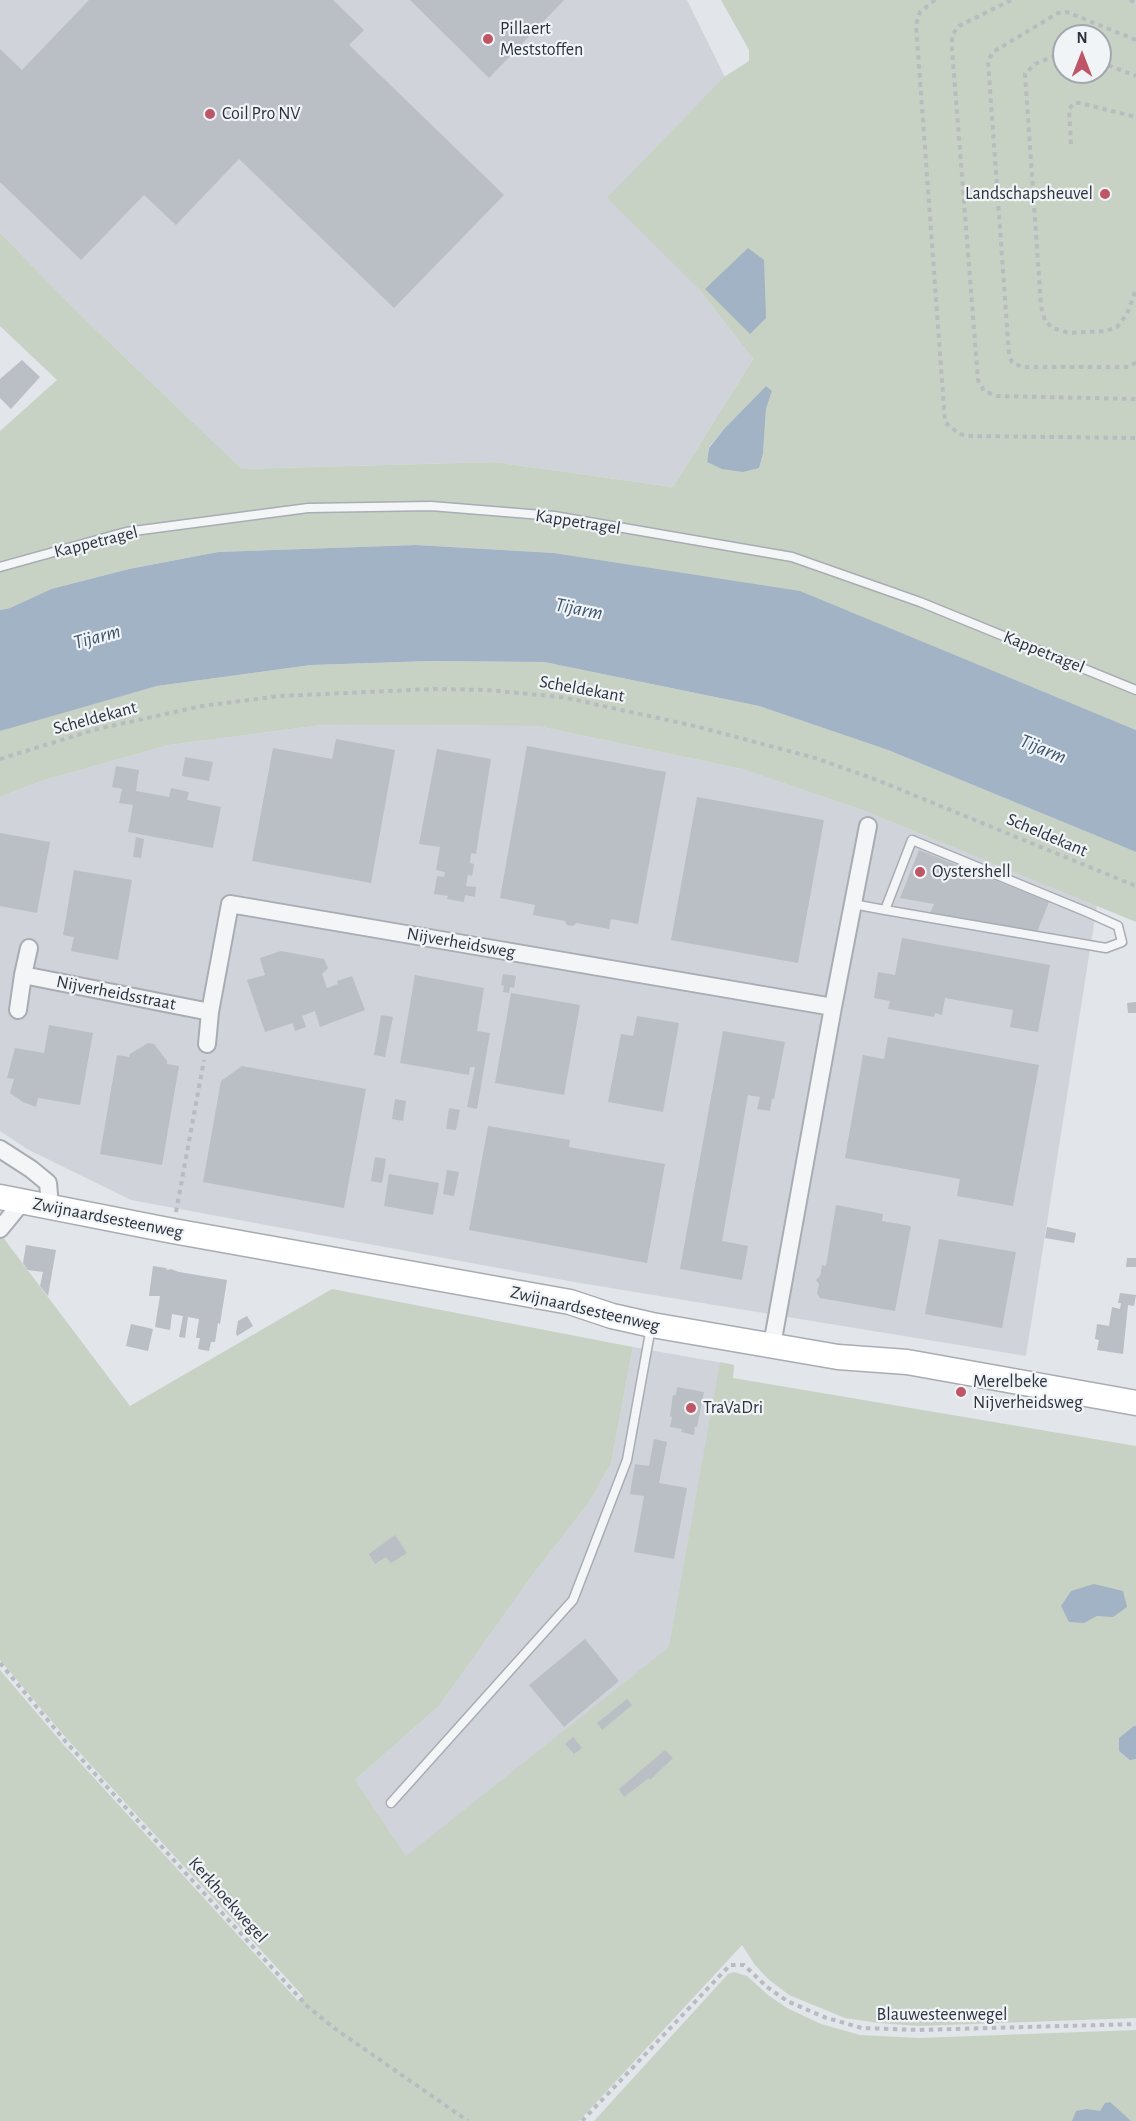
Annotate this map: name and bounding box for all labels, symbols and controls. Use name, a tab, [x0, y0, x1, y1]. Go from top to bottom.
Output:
place label: Pillaert Meststoffen	[500, 18, 583, 60]
north arrow	[1052, 24, 1112, 84]
text: N	[1076, 30, 1088, 46]
marker: Pillaert Meststoffen	[481, 32, 495, 46]
place label: Coil Pro NV	[222, 103, 300, 125]
marker: Coil Pro NV	[203, 107, 217, 121]
place label: Landschapsheuvel	[965, 183, 1093, 205]
marker: Landschapsheuvel	[1098, 187, 1112, 201]
street label: Kappetragel	[534, 505, 622, 539]
street label: Kappetragel	[52, 521, 140, 563]
water label: Tijarm	[553, 593, 605, 625]
water label: Tijarm	[71, 619, 123, 655]
street label: Kappetragel	[1000, 626, 1088, 678]
street label: Scheldekant	[538, 671, 626, 707]
street label: Scheldekant	[51, 696, 139, 740]
water label: Tijarm	[1016, 729, 1070, 769]
street label: Scheldekant	[1003, 808, 1091, 862]
place label: Oystershell	[932, 861, 1011, 883]
marker: Oystershell	[913, 865, 927, 879]
street label: Nijverheidsweg	[405, 923, 517, 963]
street label: Nijverheidsstraat	[54, 971, 178, 1015]
street label: Zwijnaardsesteenweg	[31, 1193, 185, 1243]
street label: Zwijnaardsesteenweg	[508, 1281, 662, 1337]
place label: Merelbeke Nijverheidsweg	[973, 1371, 1083, 1414]
marker: Merelbeke Nijverheidsweg	[954, 1385, 968, 1399]
place label: TraVaDri	[703, 1397, 763, 1419]
marker: TraVaDri	[684, 1401, 698, 1415]
street label: Kerkhoekwegel	[184, 1853, 272, 1947]
street label: Blauwesteenwegel	[877, 2004, 1007, 2026]

